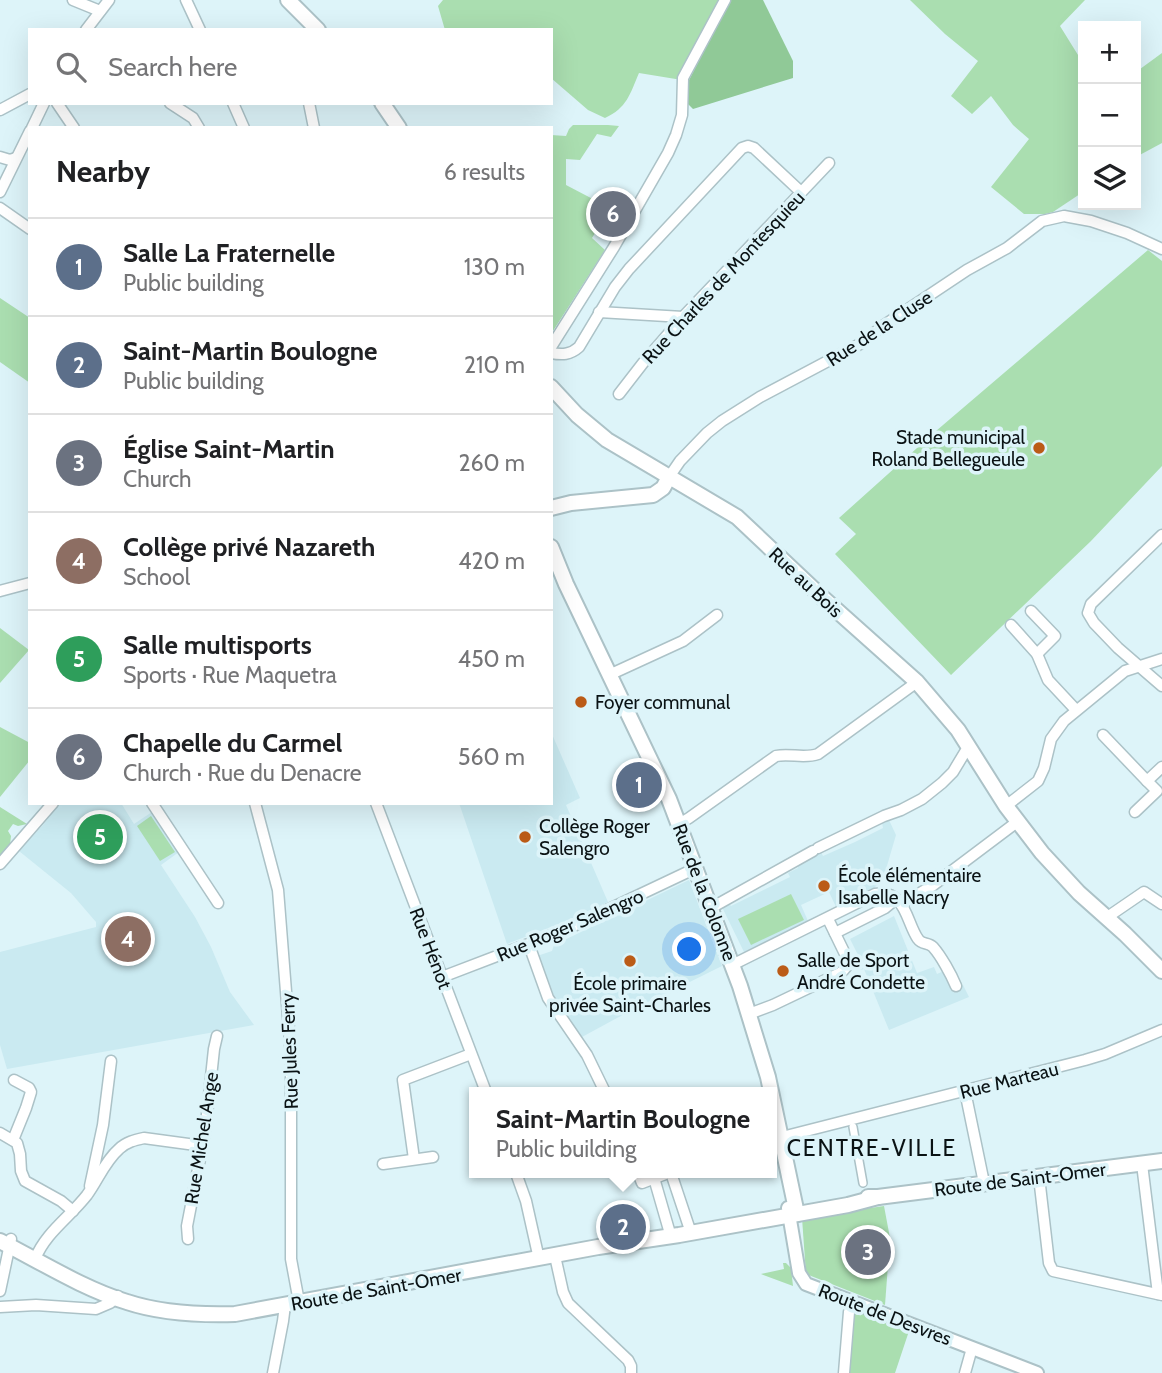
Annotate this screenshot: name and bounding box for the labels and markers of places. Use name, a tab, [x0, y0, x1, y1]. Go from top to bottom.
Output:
pin: 6	[590, 188, 636, 240]
place label: Stade municipal Roland Bellegueule	[872, 426, 1026, 471]
marker: Stade municipal Roland Bellegueule	[1031, 440, 1047, 456]
place label: Foyer communal	[595, 691, 731, 714]
marker: Foyer communal	[573, 694, 589, 710]
pin: 1	[616, 759, 662, 811]
pin: 5	[77, 811, 123, 863]
place label: Collège Roger Salengro	[539, 815, 650, 860]
marker: Collège Roger Salengro	[517, 829, 533, 845]
place label: École élémentaire Isabelle Nacry	[838, 863, 982, 909]
marker: École élémentaire Isabelle Nacry	[816, 878, 832, 894]
pin: 4	[105, 913, 151, 965]
place label: Salle de Sport André Condette	[797, 949, 925, 994]
marker: École primaire privée Saint-Charles	[622, 953, 638, 969]
marker: Salle de Sport André Condette	[775, 963, 791, 979]
place label: École primaire privée Saint-Charles	[549, 971, 711, 1017]
pin: 2	[600, 1201, 646, 1253]
pin: 3	[845, 1226, 891, 1278]

